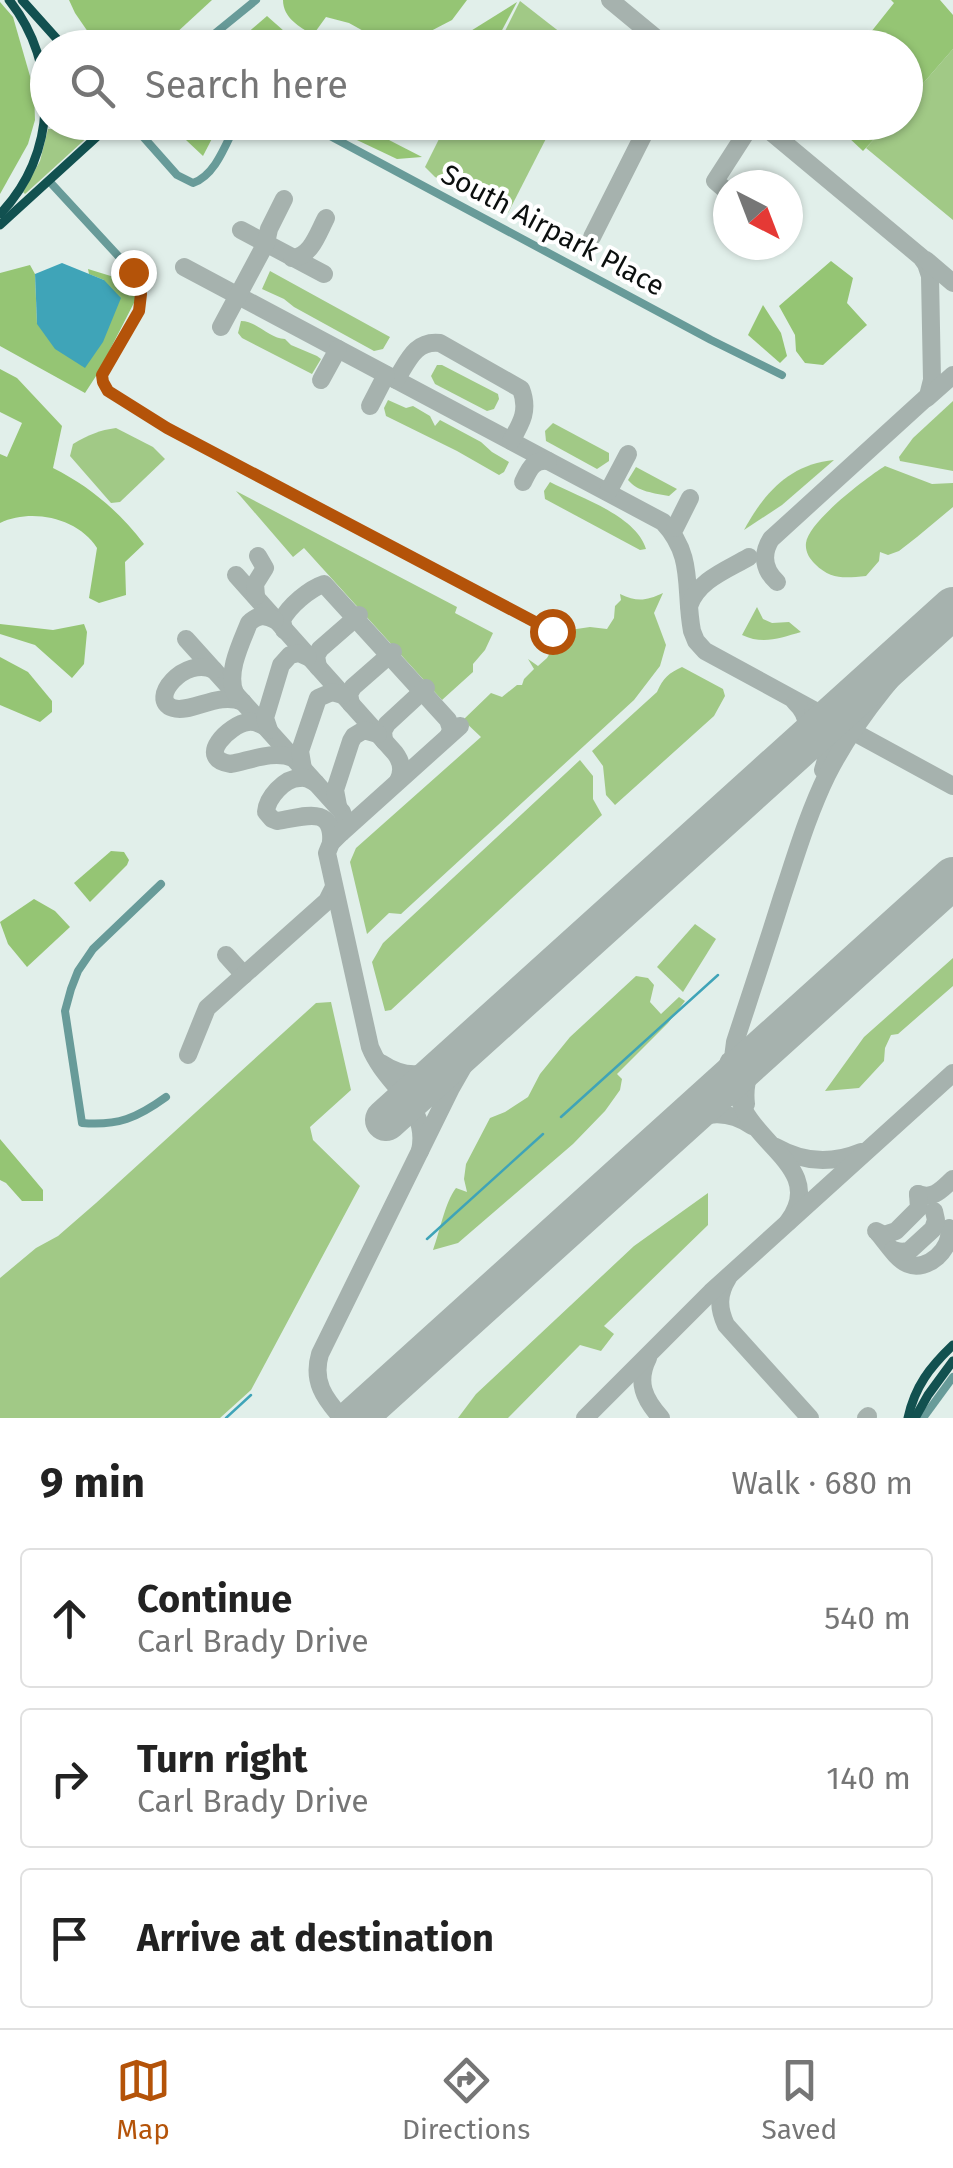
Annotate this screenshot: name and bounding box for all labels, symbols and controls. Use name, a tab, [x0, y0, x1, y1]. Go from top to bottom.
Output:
search box	[30, 30, 923, 140]
icon: search	[65, 58, 120, 113]
text: Search here	[145, 62, 348, 108]
street label: South Airpark Place	[436, 157, 670, 303]
north arrow	[713, 170, 803, 260]
route end	[111, 250, 157, 296]
route start	[530, 609, 576, 655]
text: 9 min	[40, 1458, 145, 1508]
text: Walk · 680 m	[732, 1464, 913, 1502]
text: Continue	[137, 1576, 292, 1622]
icon: ahead	[42, 1591, 97, 1646]
text: 540 m	[824, 1599, 911, 1637]
text: Carl Brady Drive	[137, 1622, 369, 1660]
text: Turn right	[137, 1736, 307, 1782]
icon: right	[42, 1751, 97, 1806]
text: 140 m	[826, 1759, 911, 1797]
text: Carl Brady Drive	[137, 1782, 369, 1820]
icon: arrive	[42, 1911, 97, 1966]
text: Arrive at destination	[137, 1915, 494, 1961]
tab: Map	[116, 2053, 171, 2146]
tab: Directions	[402, 2053, 530, 2146]
tab: Saved	[762, 2053, 837, 2146]

